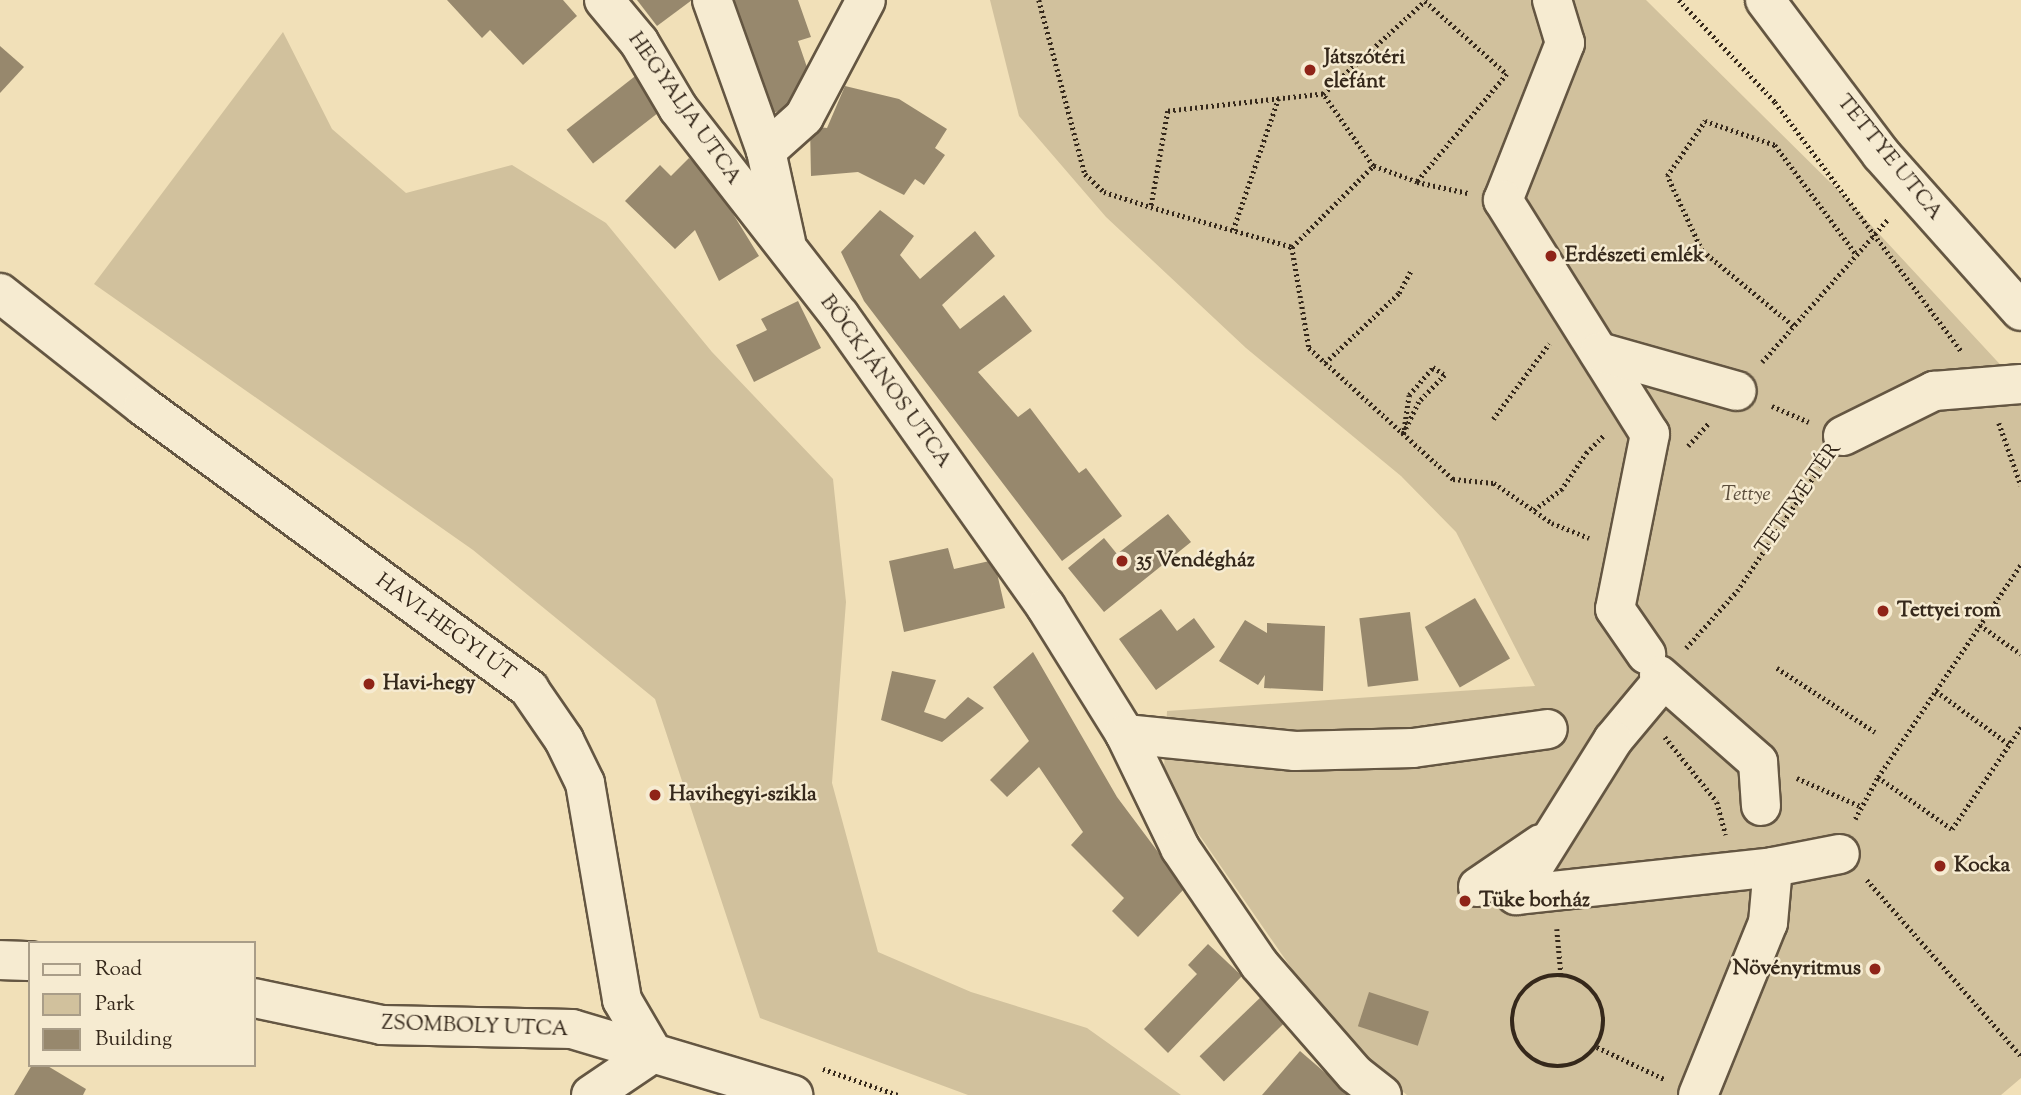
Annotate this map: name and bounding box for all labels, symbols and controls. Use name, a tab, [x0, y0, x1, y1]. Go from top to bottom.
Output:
street label: HEGYALJA UTCA	[622, 28, 746, 190]
place label: Játszótéri elefánt	[1324, 45, 1405, 95]
marker: Játszótéri elefánt	[1302, 62, 1318, 78]
street label: TETTYE UTCA	[1831, 90, 1947, 226]
place label: Erdészeti emlék	[1565, 243, 1704, 269]
marker: Erdészeti emlék	[1543, 248, 1559, 264]
street label: BÖCK JÁNOS UTCA	[814, 291, 956, 473]
street label: TETTYE TÉR	[1751, 438, 1847, 560]
park label: Tettye	[1721, 482, 1771, 508]
place label: 35 Vendégház	[1136, 548, 1255, 574]
marker: 35 Vendégház	[1114, 553, 1130, 569]
street label: HAVI-HEGYI ÚT	[370, 569, 520, 687]
place label: Tettyei rom	[1897, 598, 2001, 624]
marker: Tettyei rom	[1875, 603, 1891, 619]
place label: Havi-hegy	[383, 671, 475, 697]
marker: Havi-hegy	[361, 676, 377, 692]
place label: Havihegyi-szikla	[669, 782, 817, 808]
marker: Havihegyi-szikla	[647, 787, 663, 803]
place label: Kocka	[1954, 853, 2010, 879]
marker: Kocka	[1932, 858, 1948, 874]
place label: Tüke borház	[1479, 888, 1590, 914]
marker: Tüke borház	[1457, 893, 1473, 909]
legend	[28, 941, 256, 1067]
text: Road	[95, 955, 142, 985]
place label: Növényritmus	[1733, 956, 1861, 982]
marker: Növényritmus	[1867, 961, 1883, 977]
text: Park	[95, 990, 135, 1020]
street label: ZSOMBOLY UTCA	[381, 1011, 569, 1043]
text: Building	[95, 1025, 172, 1055]

